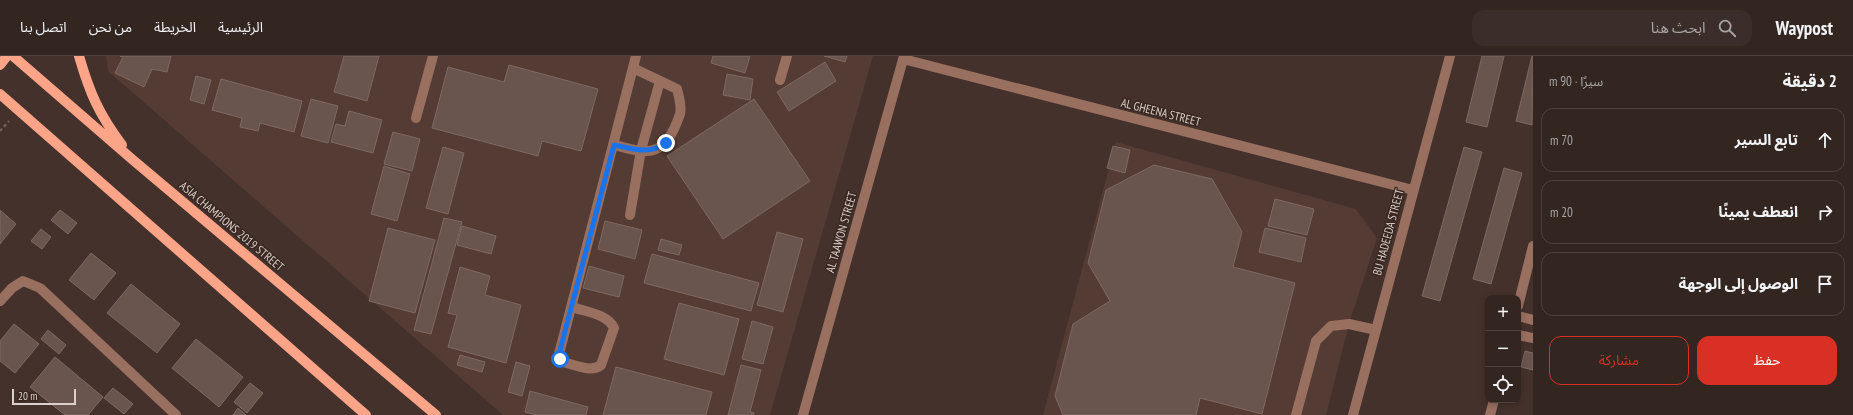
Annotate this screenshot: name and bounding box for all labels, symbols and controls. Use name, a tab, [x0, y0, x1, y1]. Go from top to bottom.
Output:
search box	[1472, 10, 1752, 46]
text: Waypost	[1776, 16, 1833, 40]
icon: search	[1716, 17, 1738, 39]
text: اتصل بنا	[20, 18, 67, 36]
text: من نحن	[89, 18, 132, 36]
text: الخريطة	[154, 18, 196, 36]
text: الرئيسية	[218, 18, 263, 36]
text: ابحث هنا	[1651, 18, 1706, 37]
text: 2 دقيقة	[1783, 70, 1837, 92]
text: سيرًا · 90 m	[1549, 73, 1603, 90]
street label: AL GHEENA STREET	[1120, 95, 1203, 129]
icon: ahead	[1814, 129, 1836, 151]
text: تابع السير	[1735, 130, 1798, 149]
text: 70 m	[1550, 132, 1573, 149]
route end	[657, 134, 675, 152]
street label: ASIA CHAMPIONS 2019 STREET	[177, 178, 288, 274]
street label: BU HADEEDA STREET	[1369, 186, 1407, 277]
street label: AL TAAWON STREET	[822, 189, 860, 274]
icon: right	[1814, 201, 1836, 223]
text: انعطف يمينًا	[1718, 202, 1798, 221]
text: 20 m	[1550, 204, 1573, 221]
icon: arrive	[1814, 273, 1836, 295]
text: الوصول إلى الوجهة	[1679, 274, 1798, 293]
map controls	[1485, 295, 1521, 403]
button: +	[1485, 295, 1521, 331]
button: −	[1485, 331, 1521, 367]
button: مشاركة	[1549, 336, 1689, 385]
button: حفظ	[1697, 336, 1837, 385]
route start	[551, 350, 569, 368]
button: locate	[1485, 367, 1521, 403]
scale bar	[12, 387, 76, 406]
text: 20 m	[18, 389, 37, 403]

